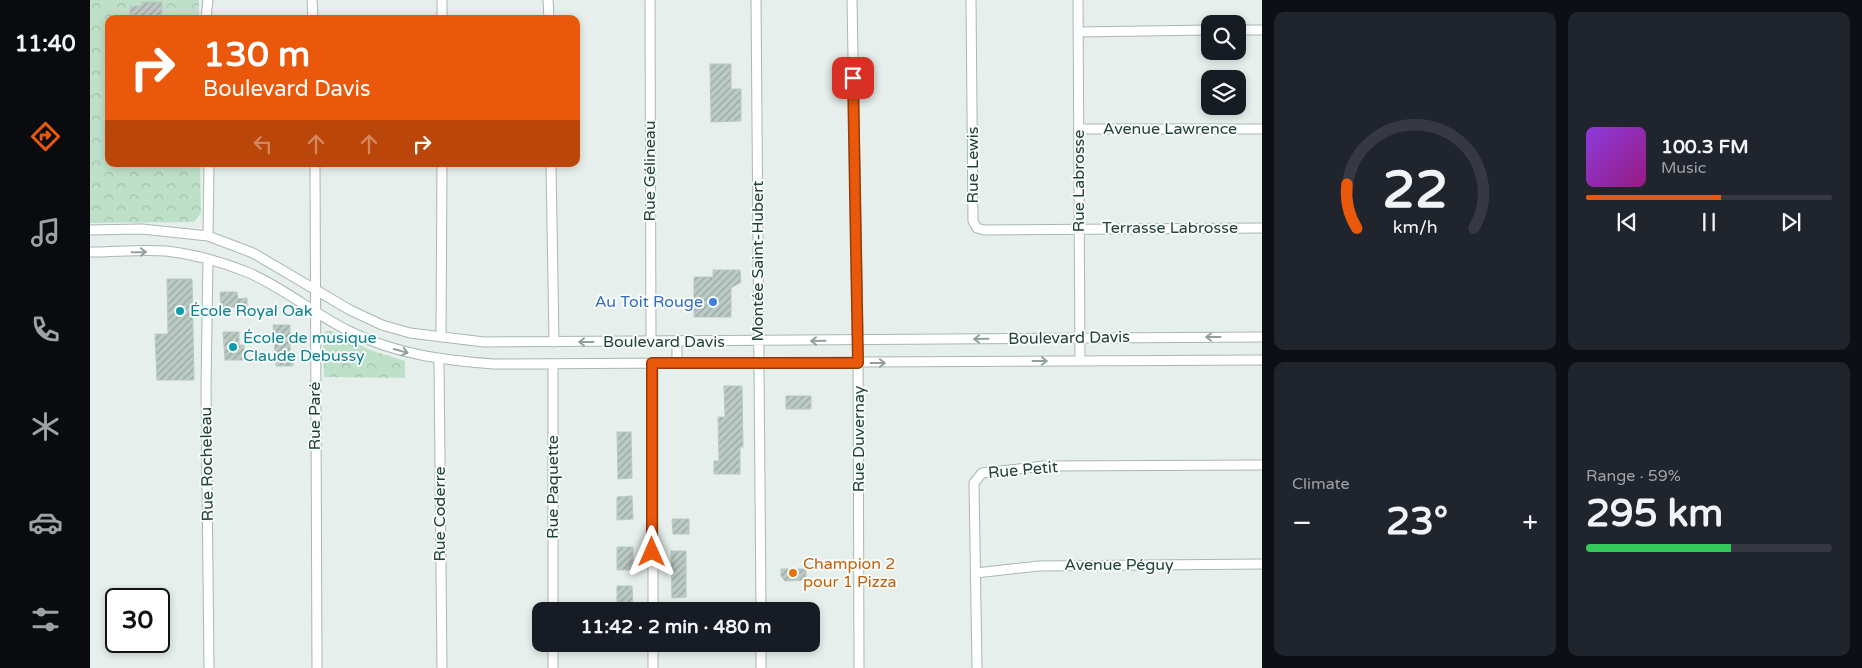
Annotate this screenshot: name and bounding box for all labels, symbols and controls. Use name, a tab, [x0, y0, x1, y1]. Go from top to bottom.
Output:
map controls	[1201, 15, 1246, 115]
button: search	[1201, 15, 1246, 60]
text: 11:40	[15, 31, 75, 57]
text: 130 m	[203, 34, 310, 76]
icon: right	[120, 35, 185, 100]
pin	[832, 57, 874, 99]
icon: arrive	[839, 64, 867, 92]
button: layers	[1201, 70, 1246, 115]
text: Boulevard Davis	[203, 76, 371, 102]
icon: directions	[28, 119, 63, 154]
street label: Avenue Lawrence	[1103, 119, 1237, 139]
street label: Rue Gélineau	[640, 121, 660, 221]
street label: Rue Lewis	[963, 127, 983, 203]
icon: left	[249, 130, 277, 158]
icon: ahead	[302, 130, 330, 158]
icon: ahead	[355, 130, 383, 158]
icon: right	[408, 130, 436, 158]
street label: Rue Labrosse	[1069, 130, 1089, 232]
text: 100.3 FM	[1661, 136, 1749, 158]
text: Music	[1661, 158, 1706, 178]
text: 22	[1382, 159, 1448, 222]
street label: Montée Saint-Hubert	[748, 181, 768, 341]
icon: previous	[1613, 208, 1641, 236]
icon: pause	[1695, 208, 1723, 236]
icon: next	[1777, 208, 1805, 236]
icon: music	[28, 215, 63, 250]
text: km/h	[1393, 217, 1437, 238]
street label: Terrasse Labrosse	[1102, 218, 1238, 238]
one-way arrow	[130, 247, 146, 257]
place label: Au Toit Rouge	[595, 292, 703, 312]
marker: Au Toit Rouge	[707, 296, 719, 308]
place label: École Royal Oak	[190, 301, 313, 321]
marker: École Royal Oak	[174, 305, 186, 317]
icon: phone	[28, 312, 63, 347]
street label: Boulevard Davis	[1008, 327, 1130, 349]
place label: École de musique Claude Debussy	[243, 328, 377, 366]
street label: Boulevard Davis	[603, 332, 725, 352]
one-way arrow	[1206, 332, 1222, 342]
one-way arrow	[973, 334, 990, 344]
one-way arrow	[811, 336, 827, 346]
one-way arrow	[578, 337, 594, 347]
marker: École de musique Claude Debussy	[227, 341, 239, 353]
one-way arrow	[393, 347, 409, 356]
one-way arrow	[1032, 356, 1048, 366]
one-way arrow	[869, 358, 885, 367]
street label: Rue Paré	[305, 382, 325, 450]
street label: Rue Duvernay	[849, 385, 869, 492]
street label: Rue Rocheleau	[196, 407, 218, 521]
icon: climate	[28, 409, 63, 444]
street label: Rue Paquette	[543, 435, 563, 539]
street label: Rue Petit	[987, 457, 1059, 483]
street label: Rue Coderre	[430, 466, 450, 562]
text: Range · 59%	[1586, 466, 1681, 486]
text: Climate	[1292, 474, 1350, 494]
text: 295 km	[1586, 491, 1723, 537]
text: 23°	[1386, 499, 1448, 545]
icon: car	[28, 505, 63, 540]
text: −	[1292, 506, 1312, 540]
text: +	[1522, 506, 1538, 540]
position arrow	[625, 525, 677, 577]
place label: Champion 2 pour 1 Pizza	[803, 554, 897, 592]
street label: Avenue Péguy	[1064, 555, 1174, 575]
marker: Champion 2 pour 1 Pizza	[787, 567, 799, 579]
speed limit sign: 30	[105, 588, 170, 653]
icon: filters	[28, 602, 63, 637]
text: 11:42 · 2 min · 480 m	[580, 616, 772, 638]

